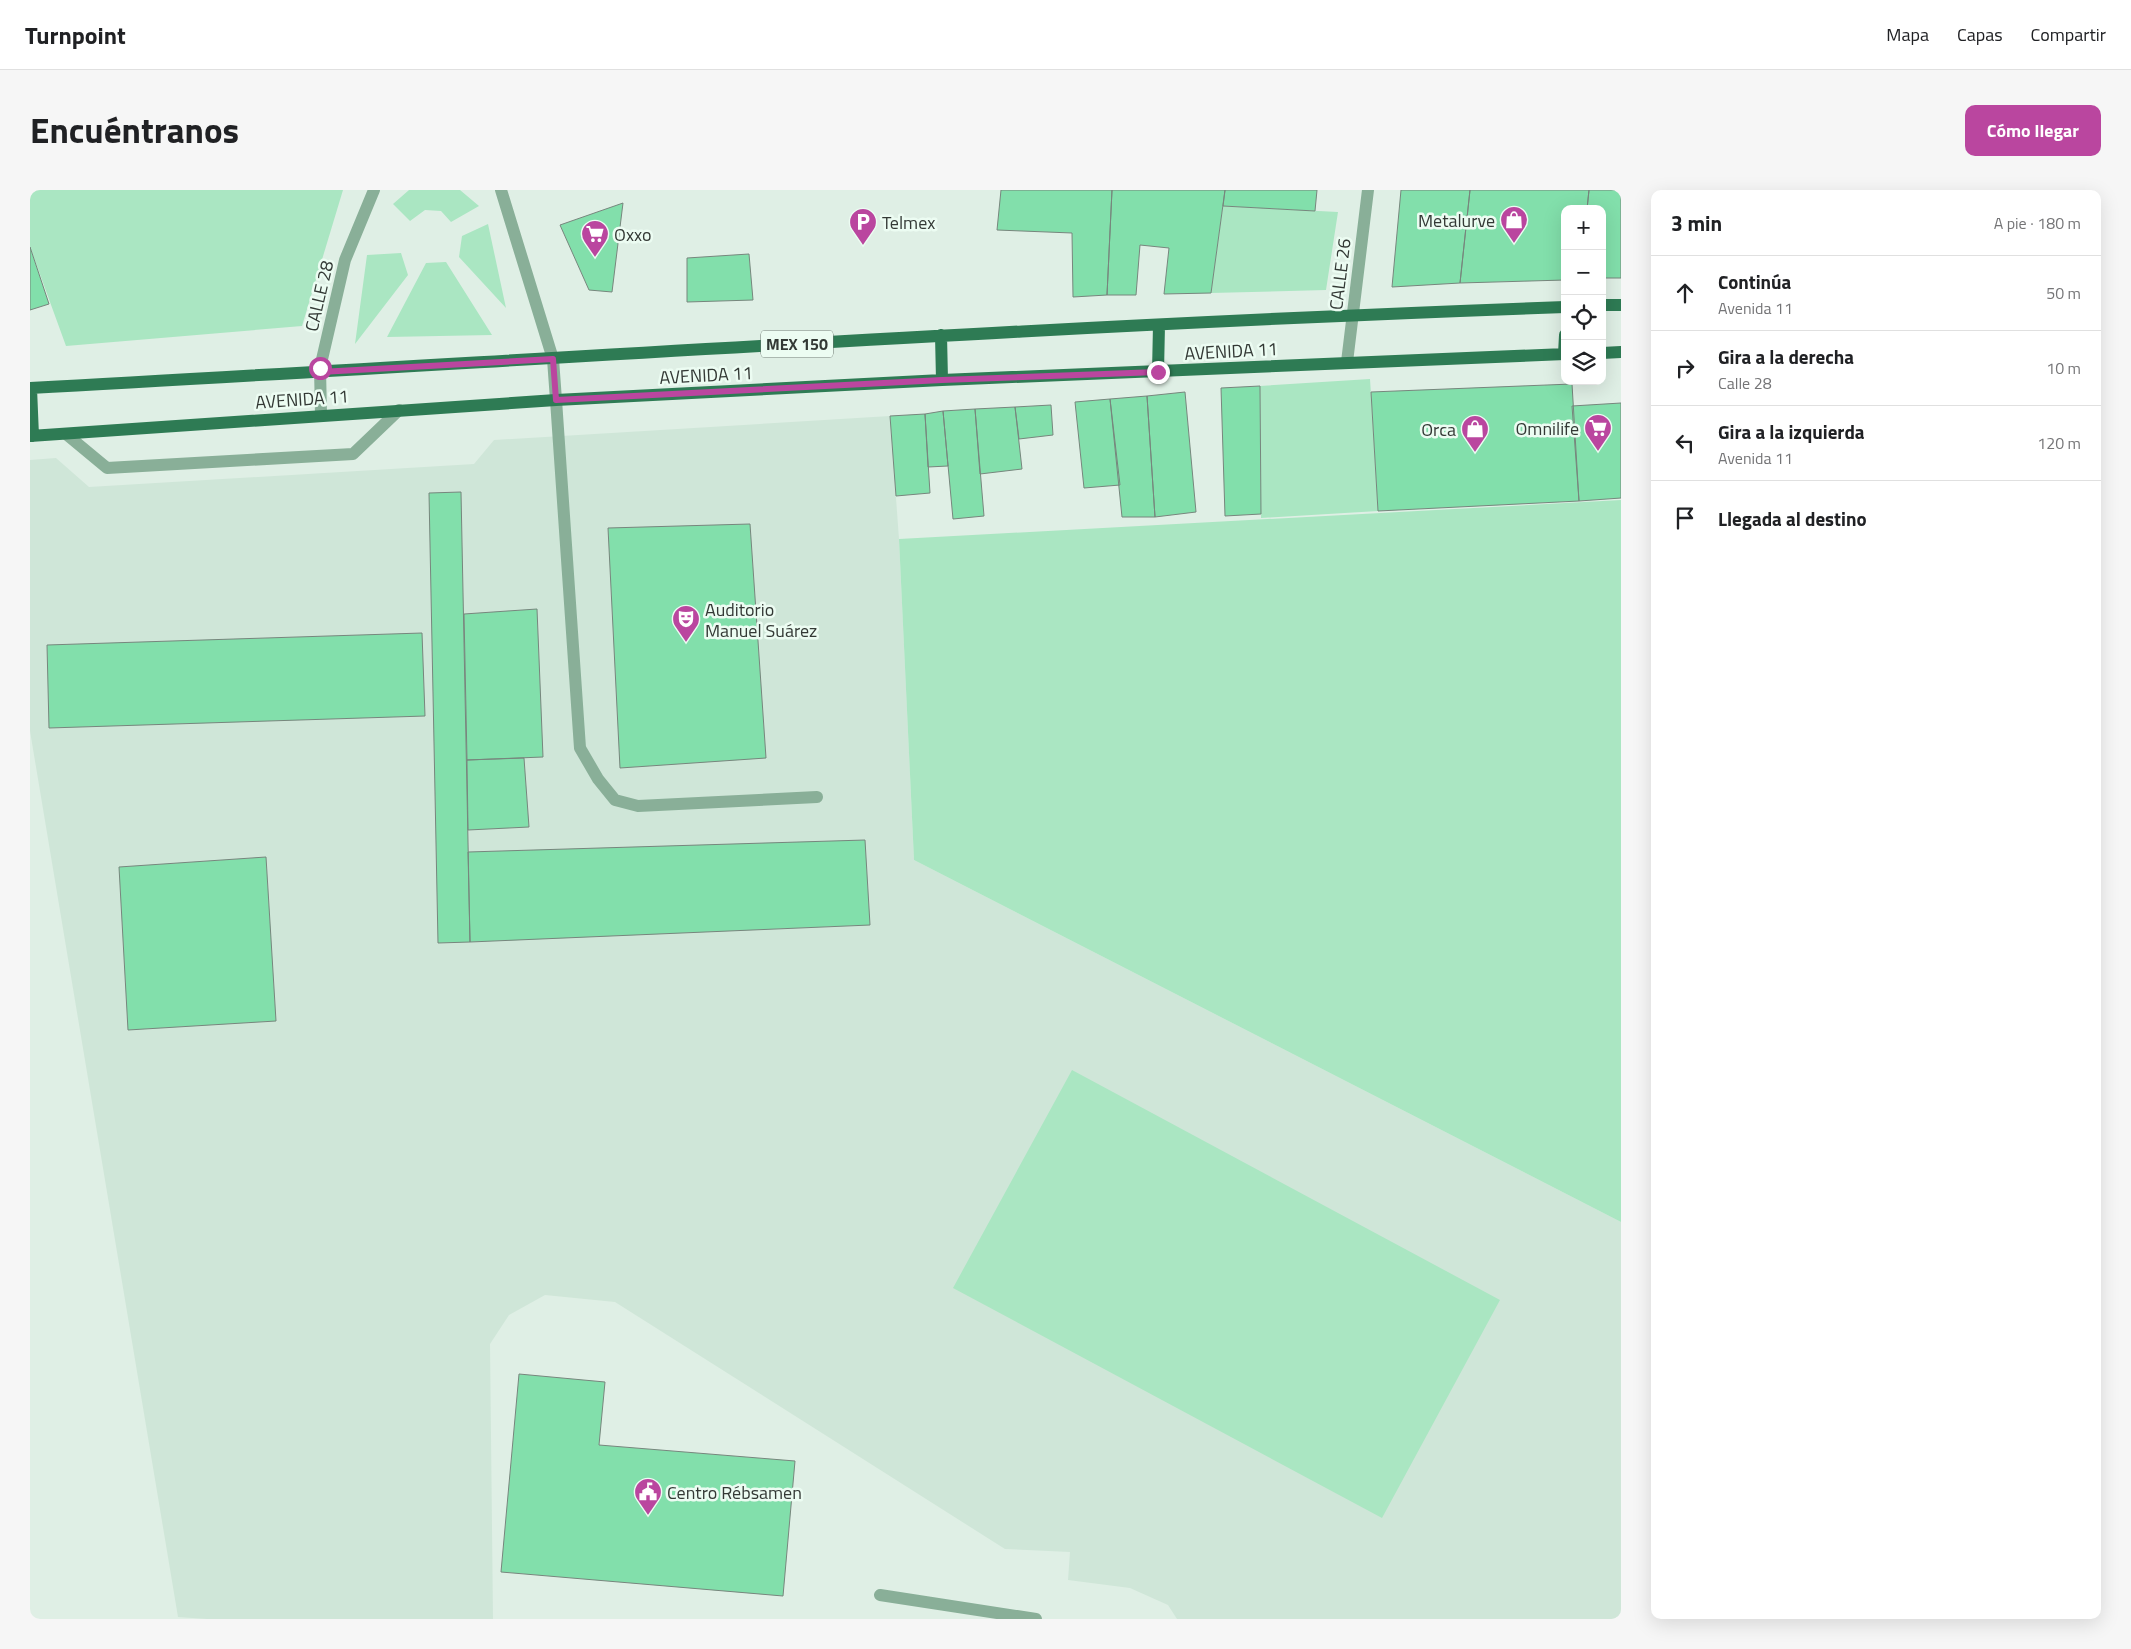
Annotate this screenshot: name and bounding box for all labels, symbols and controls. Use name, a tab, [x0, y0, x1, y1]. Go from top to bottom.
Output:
text: Turnpoint	[25, 17, 126, 53]
text: Mapa	[1886, 21, 1929, 48]
text: Capas	[1957, 21, 2003, 48]
text: Compartir	[2031, 21, 2106, 48]
text: Encuéntranos	[30, 103, 239, 157]
button: Cómo llegar	[1965, 105, 2101, 156]
shop icon: Metalurve	[1499, 205, 1529, 244]
map controls	[1561, 205, 1606, 385]
button: +	[1561, 205, 1606, 250]
parking icon: Telmex	[848, 207, 878, 246]
place label: Metalurve	[1418, 207, 1495, 234]
text: 3 min	[1671, 207, 1722, 239]
place label: Telmex	[882, 209, 935, 236]
text: A pie · 180 m	[1994, 211, 2081, 235]
supermarket icon: Oxxo	[580, 219, 610, 258]
place label: Oxxo	[614, 221, 651, 248]
street label: CALLE 26	[1322, 237, 1358, 311]
button: −	[1561, 250, 1606, 295]
street label: CALLE 28	[298, 258, 340, 334]
text: Continúa	[1718, 267, 1791, 296]
icon: ahead	[1671, 279, 1699, 307]
text: 50 m	[2046, 281, 2081, 305]
button: locate	[1561, 295, 1606, 340]
text: Avenida 11	[1718, 296, 1793, 320]
road number: MEX 150	[761, 330, 833, 358]
street label: AVENIDA 11	[1184, 335, 1278, 367]
button: layers	[1561, 340, 1606, 385]
text: Gira a la derecha	[1718, 342, 1854, 371]
icon: right	[1671, 354, 1699, 382]
text: 10 m	[2046, 356, 2081, 380]
route start	[309, 357, 332, 380]
street label: AVENIDA 11	[659, 359, 753, 391]
route end	[1147, 361, 1170, 384]
text: Calle 28	[1718, 371, 1772, 395]
street label: AVENIDA 11	[254, 382, 350, 416]
supermarket icon: Omnilife	[1583, 413, 1613, 452]
shop icon: Orca	[1460, 414, 1490, 453]
place label: Omnilife	[1515, 415, 1579, 442]
place label: Orca	[1421, 416, 1456, 443]
text: Gira a la izquierda	[1718, 417, 1865, 446]
icon: left	[1671, 429, 1699, 457]
text: 120 m	[2037, 431, 2081, 455]
text: Avenida 11	[1718, 446, 1793, 470]
icon: arrive	[1671, 504, 1699, 532]
text: Llegada al destino	[1718, 504, 1867, 533]
place label: Auditorio Manuel Suárez	[705, 596, 817, 644]
theatre icon: Auditorio Manuel Suárez	[671, 604, 701, 643]
public building icon: Centro Rébsamen	[633, 1477, 663, 1516]
place label: Centro Rébsamen	[667, 1479, 802, 1506]

